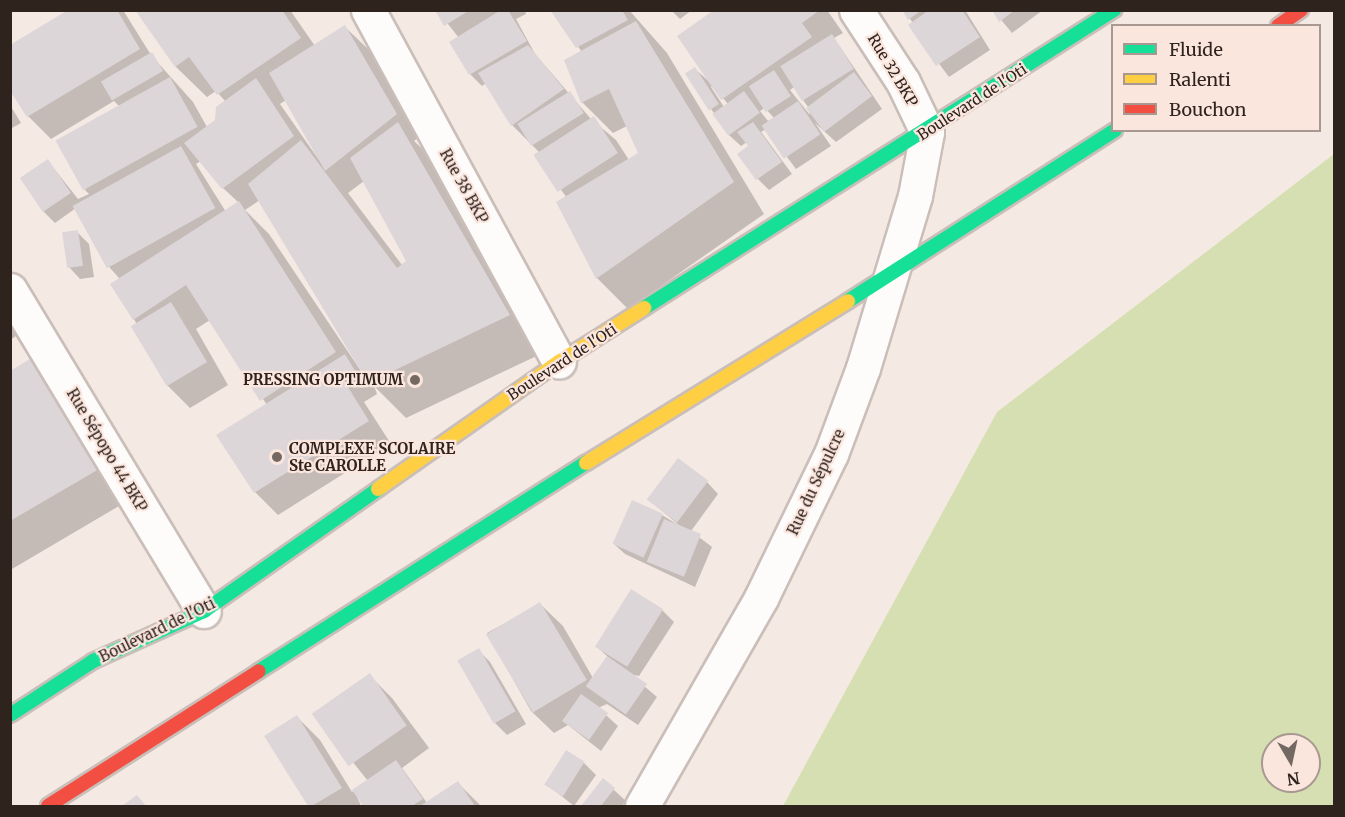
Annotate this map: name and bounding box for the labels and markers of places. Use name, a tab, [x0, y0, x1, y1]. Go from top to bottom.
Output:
place label: PRESSING OPTIMUM	[243, 371, 403, 389]
marker: PRESSING OPTIMUM	[408, 373, 422, 387]
place label: COMPLEXE SCOLAIRE Ste CAROLLE	[289, 439, 455, 474]
marker: COMPLEXE SCOLAIRE Ste CAROLLE	[270, 450, 284, 464]

